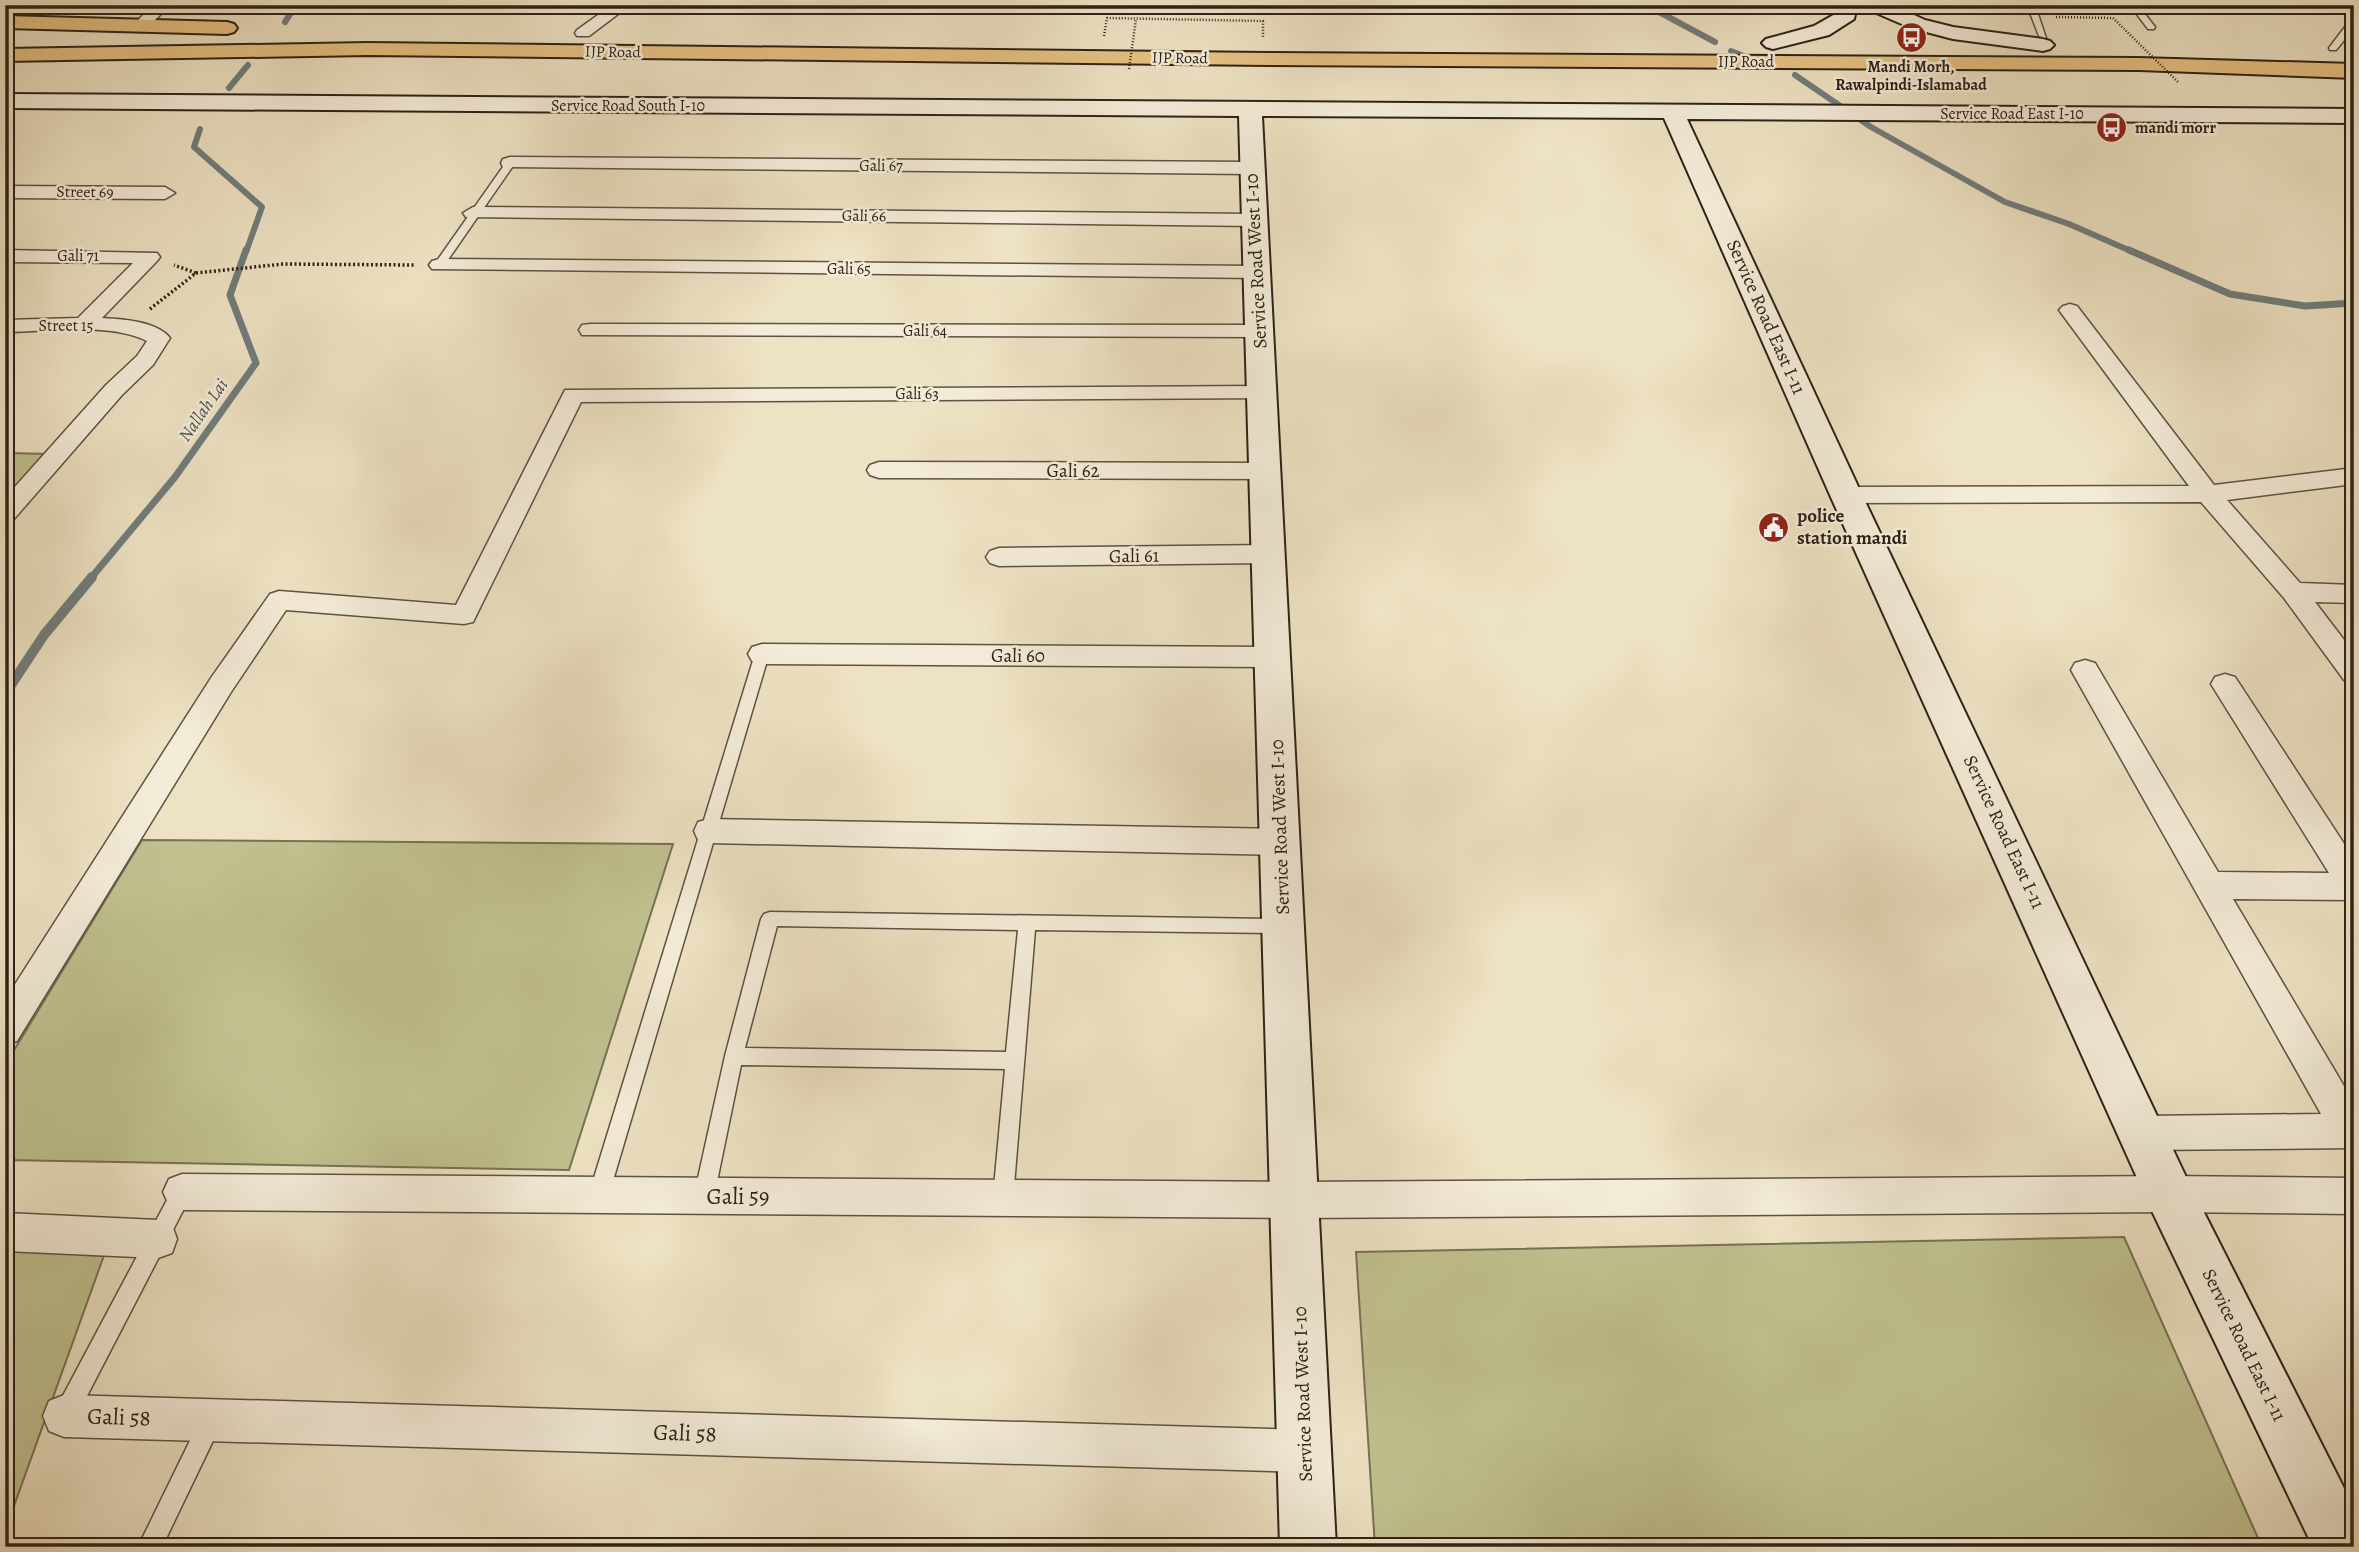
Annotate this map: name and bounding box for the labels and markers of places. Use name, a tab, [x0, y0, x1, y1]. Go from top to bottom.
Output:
bus stop icon: Mandi Morh, Rawalpindi-Islamabad	[1894, 21, 1928, 55]
place label: Mandi Morh, Rawalpindi-Islamabad	[1835, 56, 1987, 96]
bus stop icon: mandi morr	[2095, 111, 2129, 145]
place label: mandi morr	[2135, 117, 2216, 139]
place label: police station mandi	[1797, 503, 1908, 551]
public building icon: police station mandi	[1757, 510, 1791, 544]

